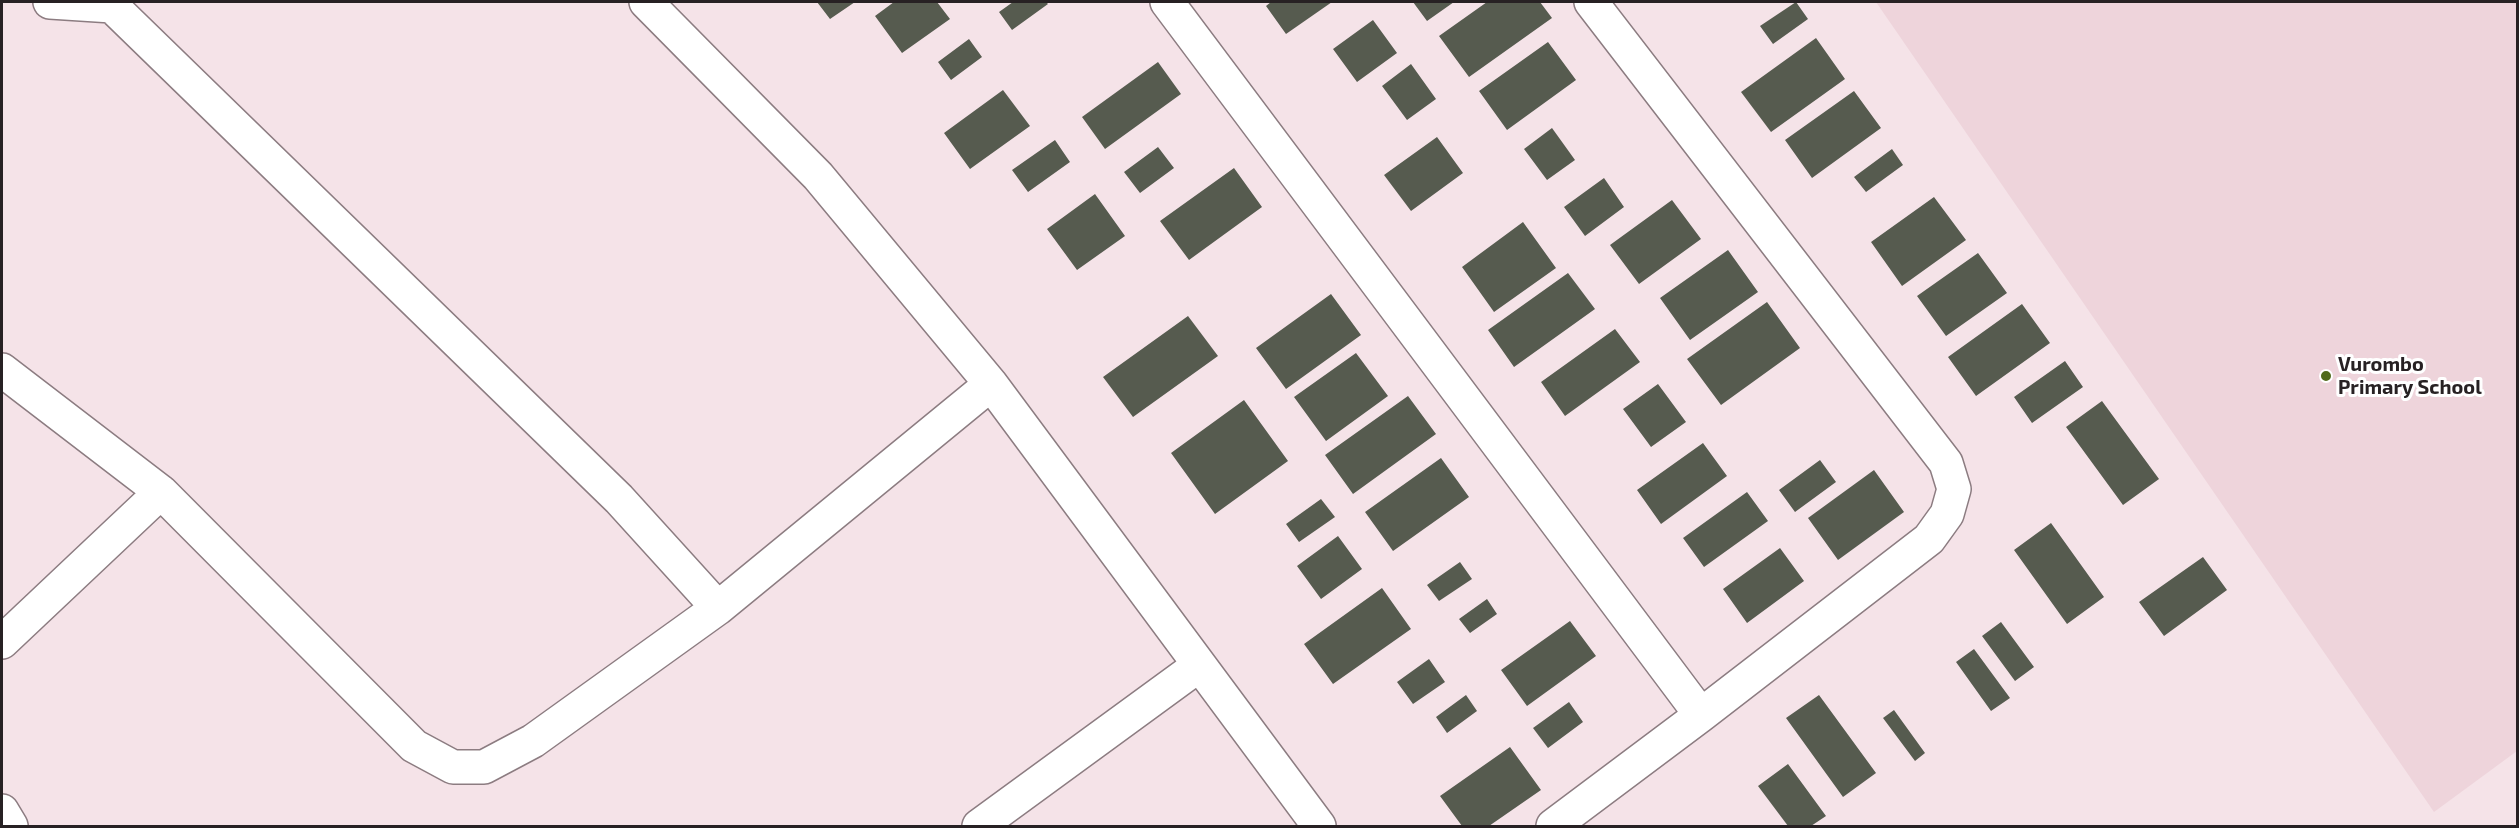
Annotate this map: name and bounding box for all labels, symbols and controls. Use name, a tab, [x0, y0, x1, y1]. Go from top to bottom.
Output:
place label: Vurombo Primary School	[2338, 352, 2482, 399]
marker: Vurombo Primary School	[2319, 369, 2333, 383]

